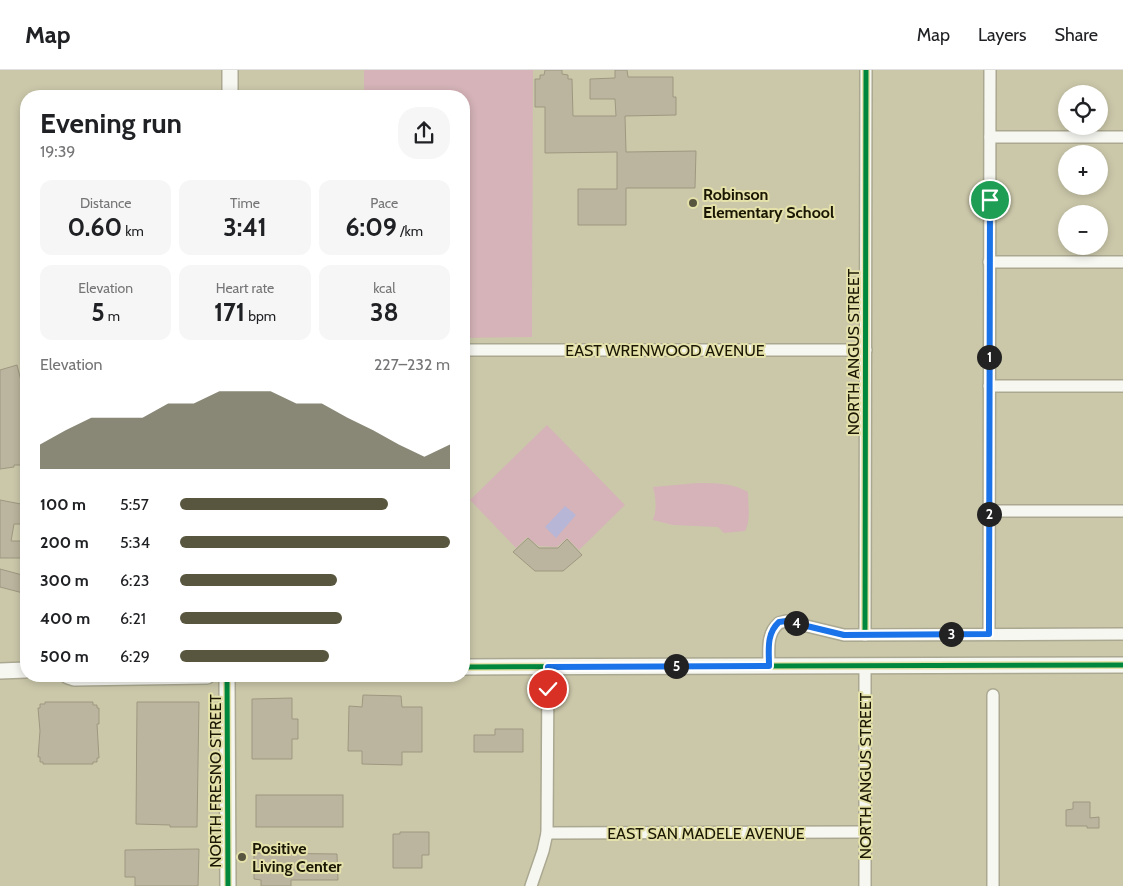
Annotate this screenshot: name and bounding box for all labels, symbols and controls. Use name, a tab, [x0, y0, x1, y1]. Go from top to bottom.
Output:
text: Map	[25, 20, 71, 49]
text: Map	[917, 24, 950, 46]
text: Layers	[978, 24, 1027, 46]
text: Share	[1055, 24, 1098, 46]
map controls	[1058, 85, 1108, 255]
button: locate	[1058, 85, 1108, 135]
text: Evening run	[40, 106, 182, 140]
button: share	[398, 107, 450, 159]
text: 19:39	[40, 142, 75, 161]
button: +	[1058, 145, 1108, 195]
pin	[969, 179, 1011, 221]
place label: Robinson Elementary School	[703, 185, 834, 222]
icon: arrive	[976, 186, 1004, 214]
text: Distance	[80, 194, 131, 212]
text: Time	[230, 194, 260, 212]
text: Pace	[370, 194, 398, 212]
marker: Robinson Elementary School	[687, 197, 699, 209]
button: −	[1058, 205, 1108, 255]
text: 0.60	[67, 212, 122, 242]
text: 3:41	[223, 212, 267, 242]
text: 6:09	[346, 212, 397, 242]
text: km	[122, 222, 144, 240]
text: /km	[397, 222, 423, 240]
street label: NORTH ANGUS STREET	[844, 268, 863, 435]
text: Elevation	[78, 279, 133, 297]
text: Heart rate	[216, 279, 274, 297]
text: kcal	[373, 279, 396, 297]
text: 5	[91, 297, 105, 327]
text: 171	[214, 297, 245, 327]
text: 38	[370, 297, 399, 327]
text: m	[105, 307, 120, 325]
text: bpm	[245, 307, 276, 325]
street label: EAST WRENWOOD AVENUE	[565, 341, 765, 360]
pin: 1	[976, 344, 1002, 370]
text: 1	[987, 348, 992, 366]
text: Elevation	[40, 355, 103, 374]
text: 227–232 m	[374, 355, 450, 374]
text: 100 m	[40, 495, 86, 514]
text: 5:57	[120, 495, 149, 514]
pin: 2	[976, 502, 1002, 526]
text: 2	[986, 505, 993, 523]
text: 200 m	[40, 533, 89, 552]
text: 5:34	[120, 533, 150, 552]
text: 300 m	[40, 571, 89, 590]
text: 6:23	[120, 571, 149, 590]
text: 400 m	[40, 609, 90, 628]
text: 6:21	[120, 609, 146, 628]
pin: 4	[784, 610, 808, 636]
text: 4	[792, 614, 801, 632]
pin: 3	[938, 622, 964, 646]
text: 3	[948, 625, 955, 643]
text: 500 m	[40, 647, 89, 666]
text: 6:29	[120, 647, 150, 666]
pin: 5	[664, 654, 688, 678]
text: 5	[673, 657, 680, 675]
pin	[527, 668, 569, 710]
icon: check	[534, 675, 562, 703]
street label: NORTH ANGUS STREET	[856, 692, 875, 859]
street label: NORTH FRESNO STREET	[206, 694, 225, 868]
street label: EAST SAN MADELE AVENUE	[607, 824, 805, 843]
place label: Positive Living Center	[252, 839, 342, 876]
marker: Positive Living Center	[236, 851, 248, 863]

